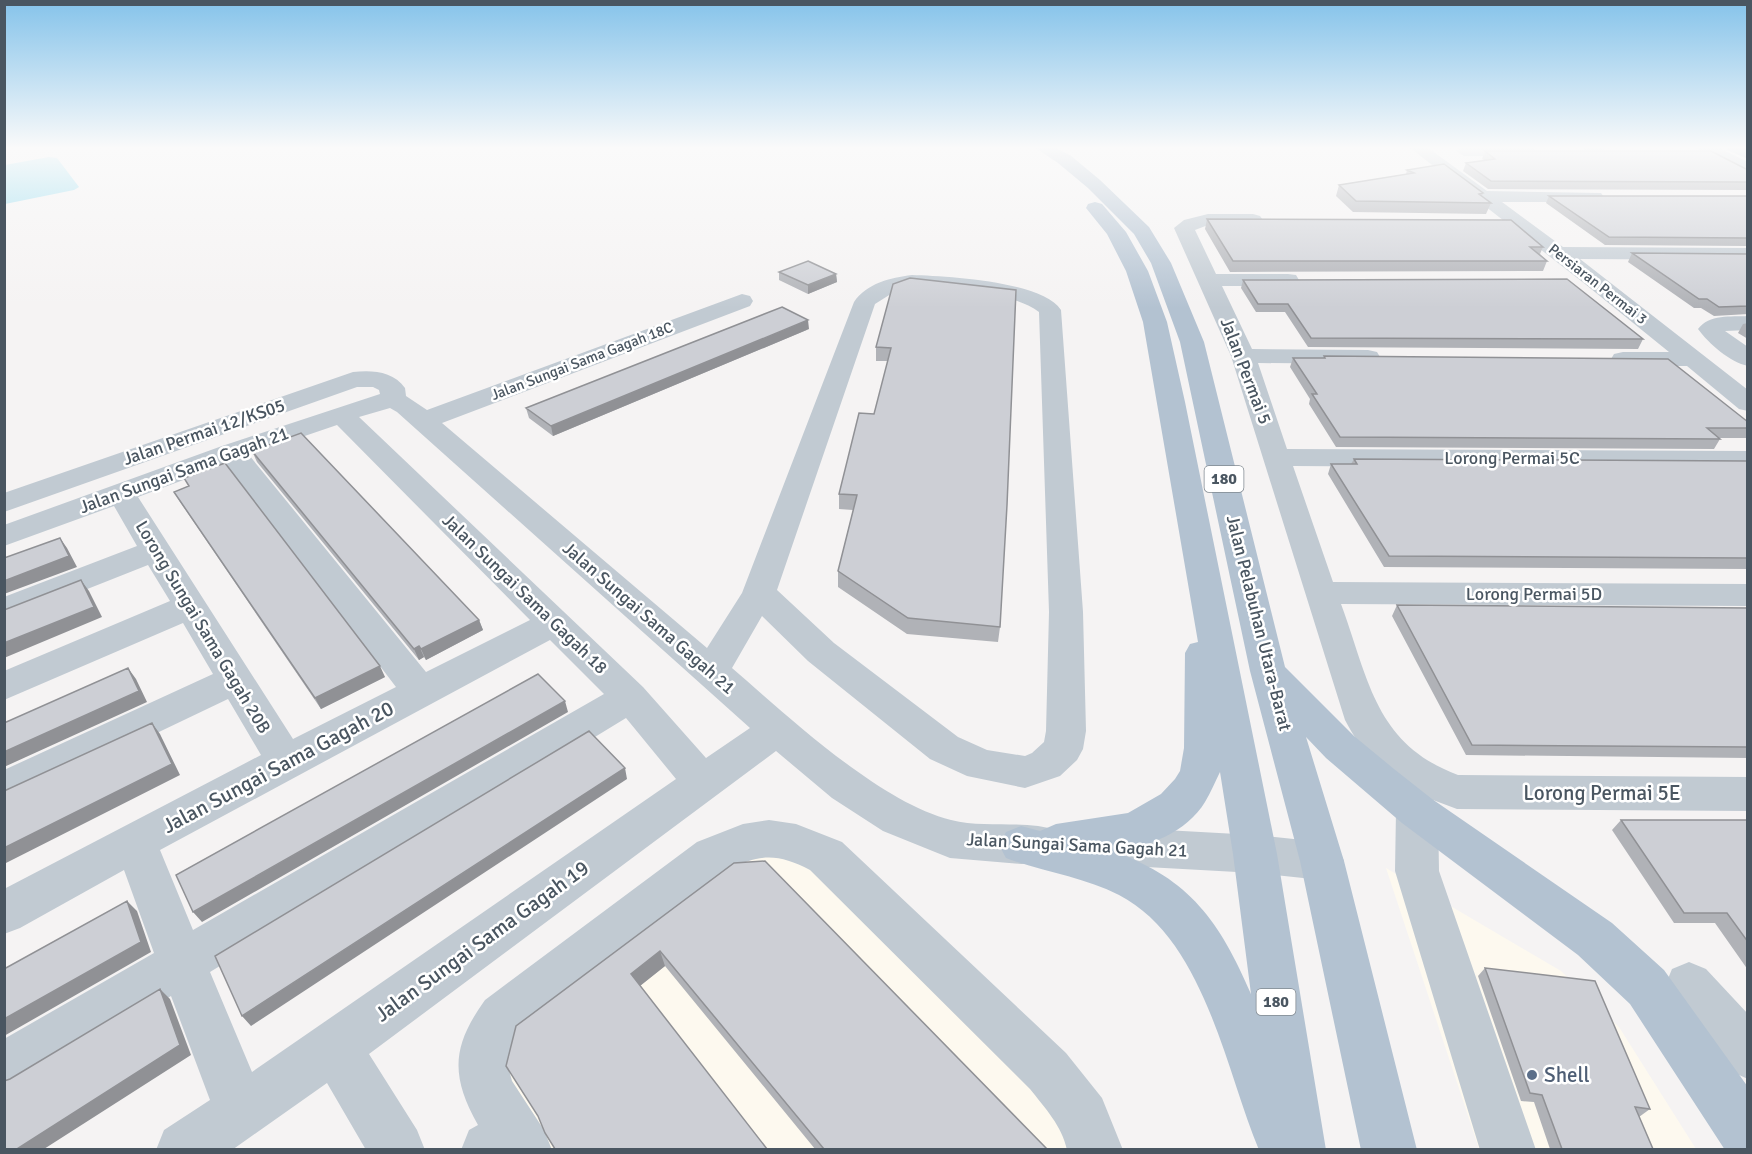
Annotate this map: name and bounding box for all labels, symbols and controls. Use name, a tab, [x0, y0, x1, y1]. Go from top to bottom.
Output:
street label: Persiaran Permai 3	[1545, 240, 1651, 328]
street label: Jalan Permai 5	[1216, 315, 1276, 427]
street label: Jalan Sungai Sama Gagah 18C	[489, 318, 675, 404]
street label: Jalan Permai 12/KS05	[120, 394, 288, 470]
street label: Jalan Sungai Sama Gagah 21	[76, 422, 292, 518]
street label: Lorong Permai 5C	[1444, 447, 1580, 469]
road number: 180	[1204, 466, 1244, 492]
street label: Jalan Sungai Sama Gagah 18	[438, 509, 612, 679]
street label: Jalan Pelabuhan Utara-Barat	[1222, 513, 1296, 733]
street label: Lorong Sungai Sama Gagah 20B	[131, 517, 275, 737]
street label: Jalan Sungai Sama Gagah 21	[558, 537, 740, 699]
street label: Lorong Permai 5D	[1466, 583, 1602, 605]
street label: Jalan Sungai Sama Gagah 20	[158, 695, 398, 839]
street label: Lorong Permai 5E	[1523, 780, 1681, 806]
street label: Jalan Sungai Sama Gagah 21	[966, 828, 1188, 862]
street label: Jalan Sungai Sama Gagah 19	[370, 855, 594, 1027]
road number: 180	[1256, 989, 1296, 1015]
place label: Shell	[1544, 1062, 1590, 1088]
marker: Shell	[1525, 1068, 1539, 1082]

